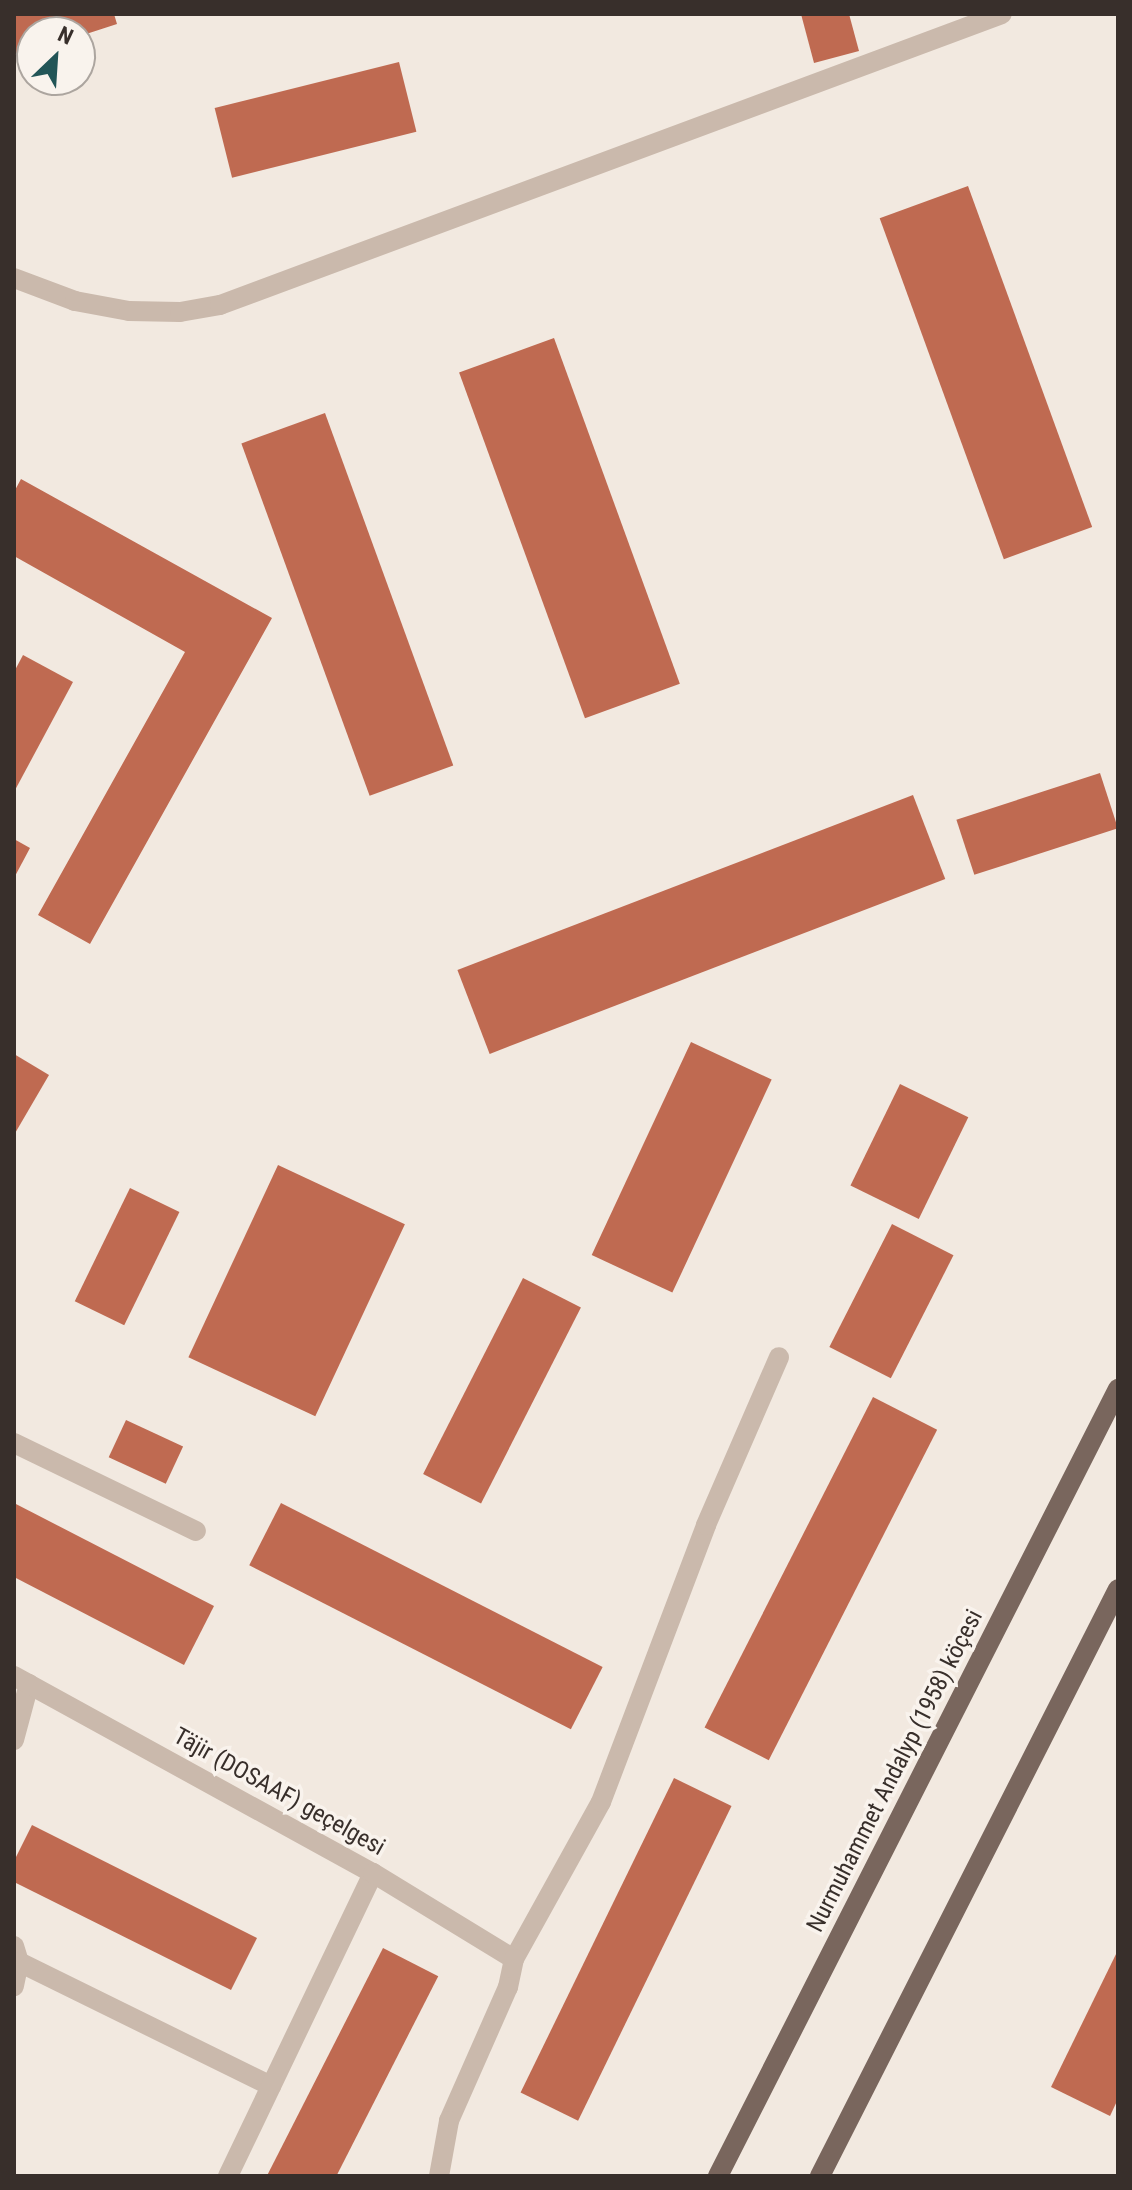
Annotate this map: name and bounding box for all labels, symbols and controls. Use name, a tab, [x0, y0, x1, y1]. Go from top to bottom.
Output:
north arrow	[16, 16, 96, 96]
text: N	[54, 21, 77, 50]
street label: Nurmuhammet Andalyp (1958) köçesi	[801, 1605, 989, 1937]
street label: Täjir (DOSAAF) geçelgesi	[168, 1722, 390, 1862]

